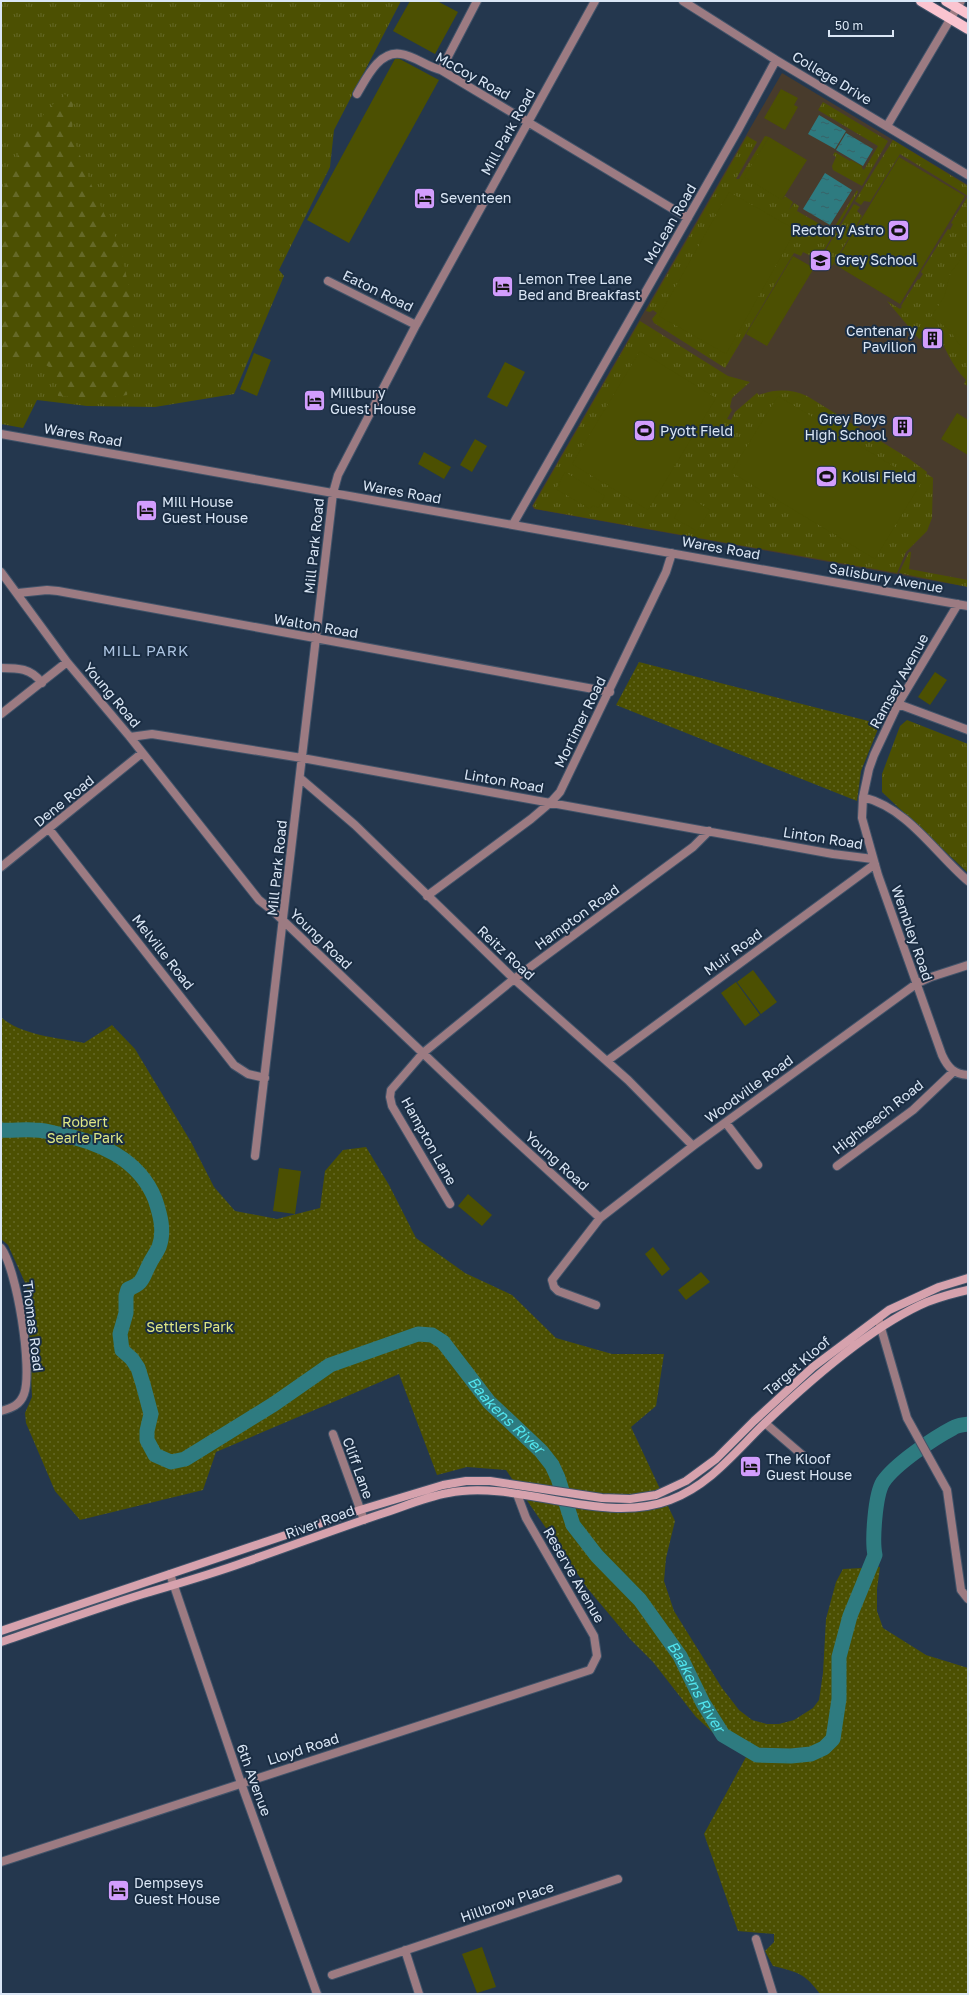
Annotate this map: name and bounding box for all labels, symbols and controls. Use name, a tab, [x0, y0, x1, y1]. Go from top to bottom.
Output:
scale bar	[829, 12, 893, 38]
text: 50 m	[835, 18, 863, 33]
street label: College Drive	[789, 47, 875, 108]
street label: McCoy Road	[433, 48, 514, 103]
street label: Mill Park Road	[477, 85, 538, 178]
street label: McLean Road	[640, 181, 699, 267]
hotel icon: Seventeen	[411, 185, 437, 211]
place label: Seventeen	[440, 189, 511, 206]
sports icon: Rectory Astro	[886, 217, 912, 243]
place label: Rectory Astro	[792, 221, 884, 238]
school or university icon: Grey School	[808, 247, 834, 273]
place label: Grey School	[836, 251, 917, 268]
street label: Eaton Road	[340, 266, 416, 315]
place label: Lemon Tree Lane Bed and Breakfast	[518, 270, 641, 303]
hotel icon: Lemon Tree Lane Bed and Breakfast	[489, 274, 515, 300]
place label: Centenary Pavilion	[846, 322, 916, 355]
building icon: Centenary Pavilion	[919, 326, 945, 352]
place label: Millbury Guest House	[330, 384, 416, 417]
hotel icon: Millbury Guest House	[302, 388, 328, 414]
place label: Grey Boys High School	[804, 410, 886, 443]
building icon: Grey Boys High School	[889, 414, 915, 440]
sports icon: Pyott Field	[631, 418, 657, 444]
street label: Wares Road	[42, 419, 124, 450]
place label: Pyott Field	[660, 422, 733, 439]
sports icon: Kolisi Field	[813, 464, 839, 490]
place label: Kolisi Field	[842, 468, 916, 485]
street label: Wares Road	[361, 476, 443, 507]
place label: Mill House Guest House	[162, 493, 248, 526]
hotel icon: Mill House Guest House	[134, 497, 160, 523]
street label: Mill Park Road	[300, 497, 327, 595]
street label: Wares Road	[680, 532, 762, 563]
street label: Salisbury Avenue	[827, 559, 945, 596]
street label: Walton Road	[273, 610, 360, 641]
street label: Ramsey Avenue	[866, 630, 932, 731]
district label: MILL PARK	[103, 641, 189, 659]
street label: Young Road	[80, 659, 145, 731]
street label: Mortimer Road	[550, 673, 609, 770]
street label: Linton Road	[463, 765, 545, 796]
street label: Dene Road	[30, 771, 97, 830]
street label: Mill Park Road	[263, 819, 290, 917]
street label: Linton Road	[782, 823, 864, 852]
street label: Hampton Road	[531, 880, 622, 953]
street label: Wembley Road	[888, 883, 937, 983]
street label: Young Road	[287, 905, 356, 972]
street label: Melville Road	[129, 911, 198, 993]
street label: Reitz Road	[474, 922, 538, 983]
street label: Muir Road	[700, 925, 765, 978]
street label: Woodville Road	[701, 1051, 796, 1126]
street label: Highbeech Road	[829, 1076, 926, 1157]
street label: Hampton Lane	[398, 1094, 461, 1188]
park label: Robert Searle Park	[47, 1113, 123, 1146]
street label: Young Road	[522, 1128, 593, 1194]
street label: Thomas Road	[20, 1280, 47, 1372]
park label: Settlers Park	[146, 1318, 234, 1335]
street label: Target Kloof	[760, 1332, 833, 1399]
water label: Baakens River	[465, 1372, 550, 1459]
street label: Cliff Lane	[339, 1435, 377, 1501]
place label: The Kloof Guest House	[766, 1450, 852, 1483]
hotel icon: The Kloof Guest House	[737, 1454, 763, 1480]
street label: River Road	[283, 1501, 357, 1542]
street label: Reserve Avenue	[540, 1524, 609, 1626]
water label: Baakens River	[664, 1637, 730, 1737]
street label: Lloyd Road	[265, 1729, 341, 1768]
street label: 6th Avenue	[234, 1741, 275, 1818]
place label: Dempseys Guest House	[134, 1874, 220, 1907]
hotel icon: Dempseys Guest House	[105, 1878, 131, 1904]
street label: Hillbrow Place	[458, 1878, 556, 1925]

